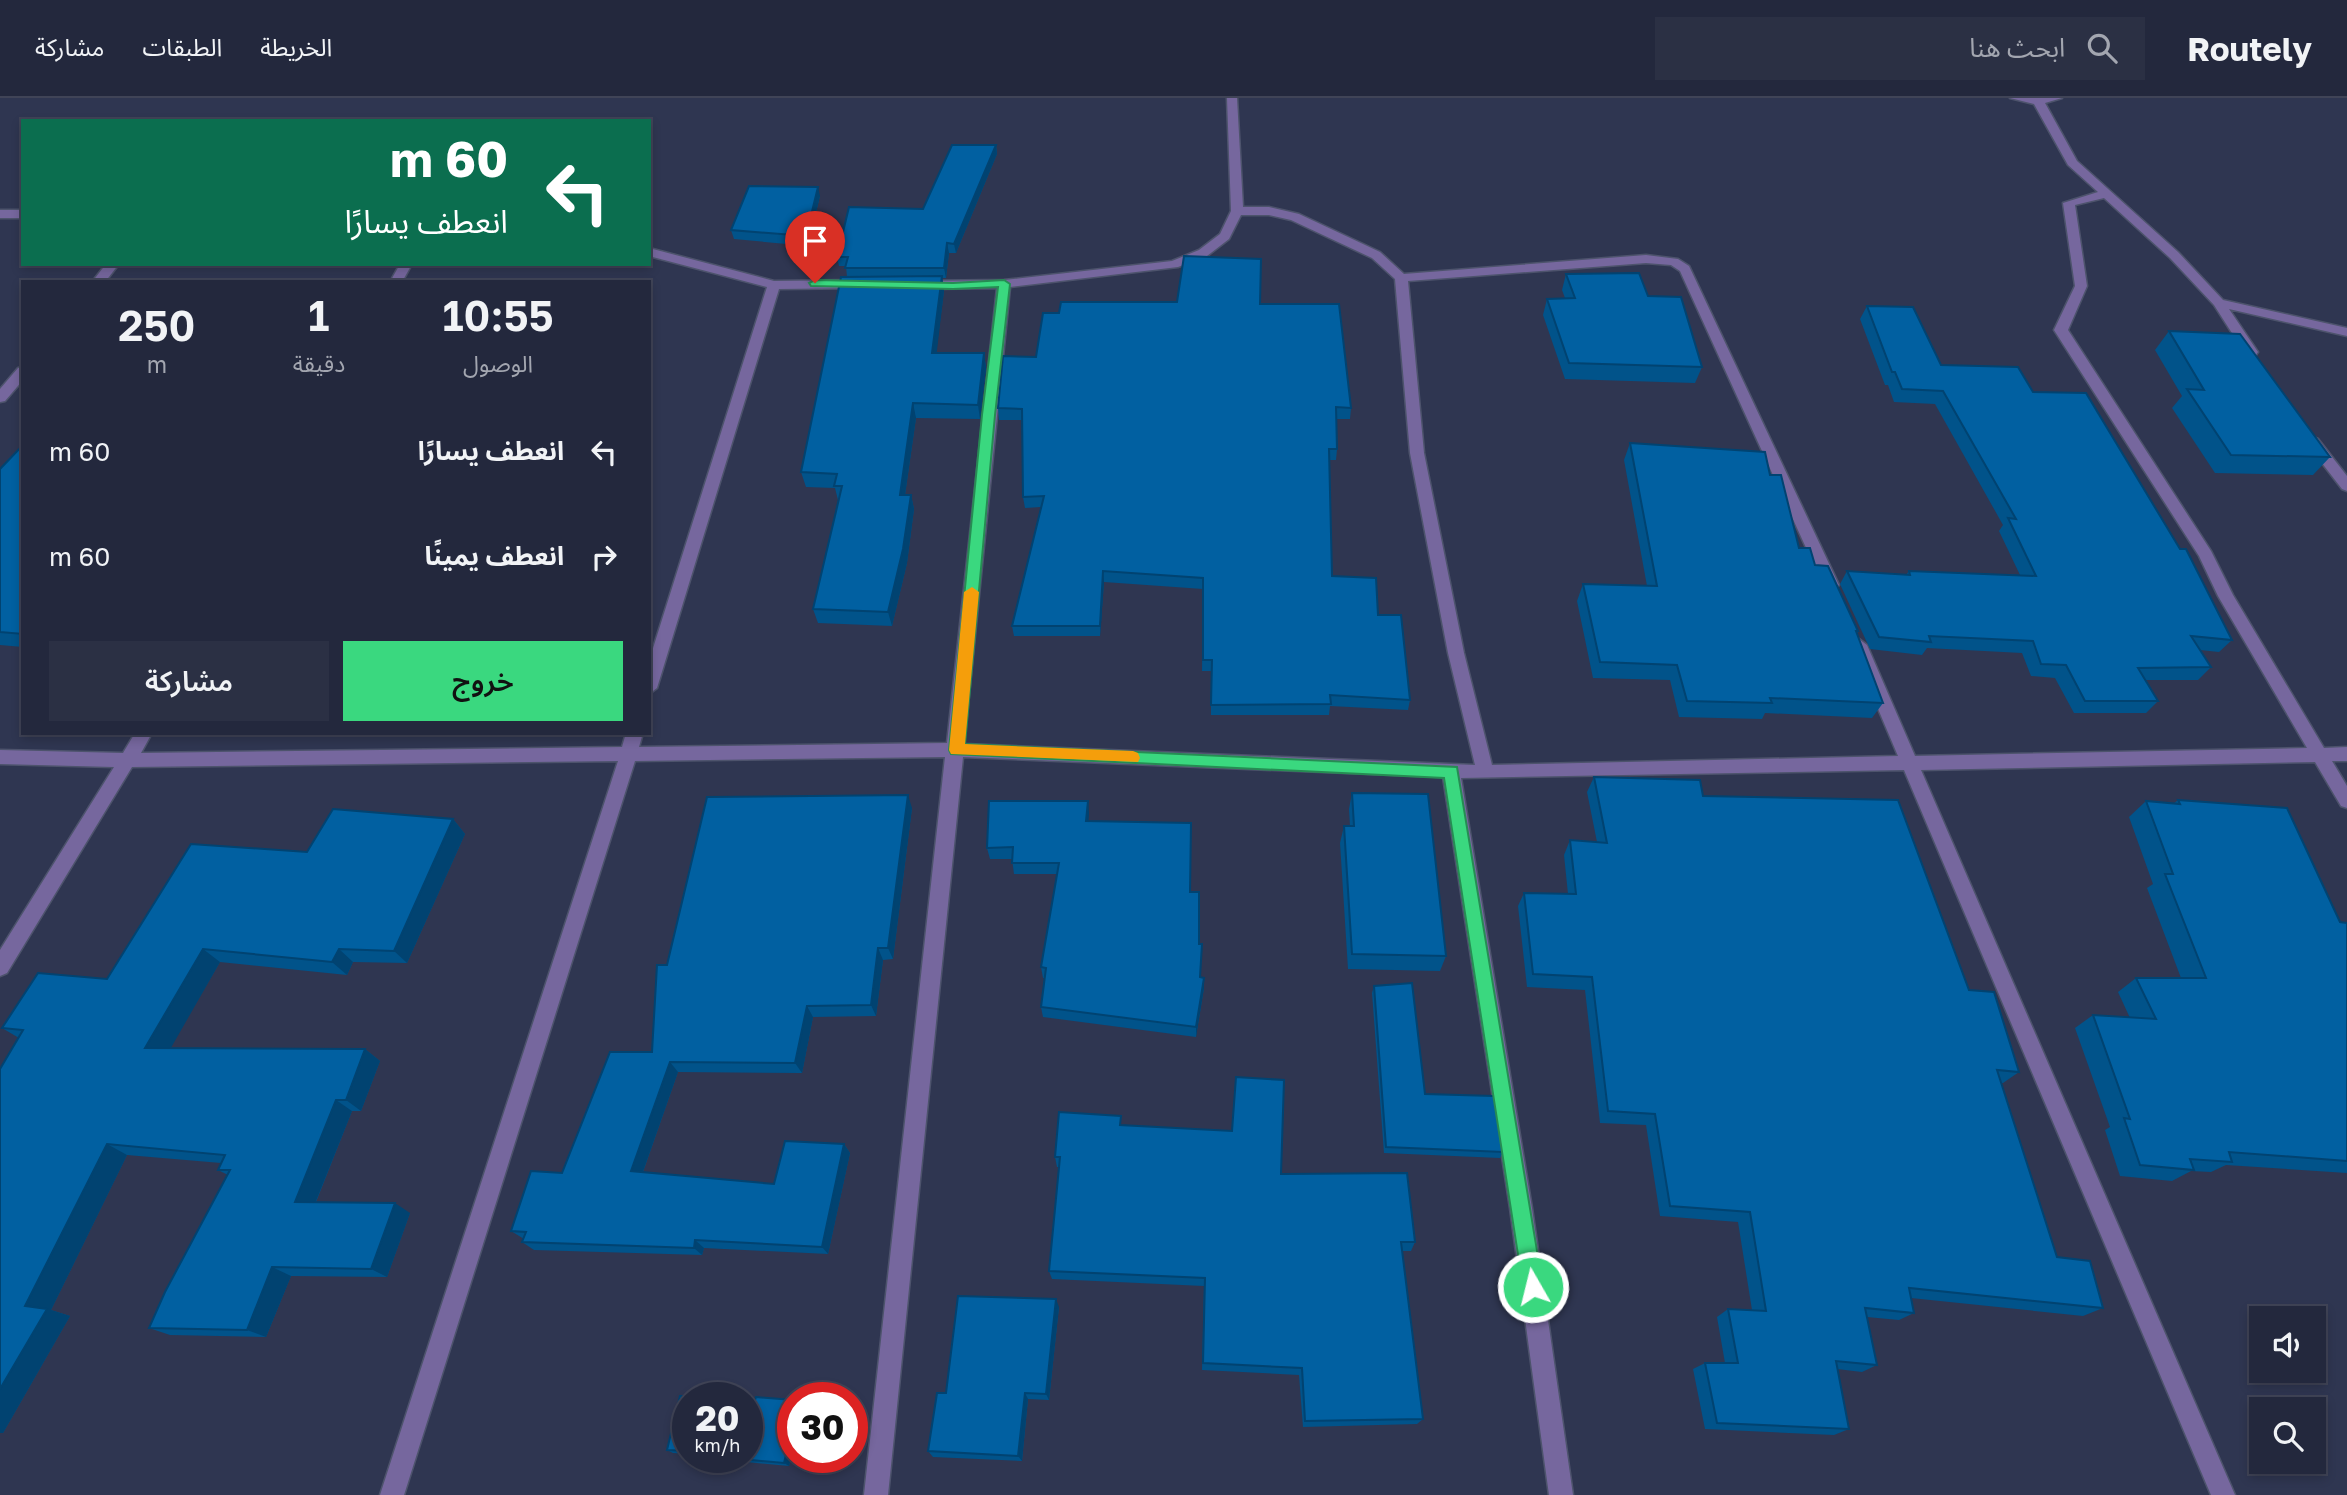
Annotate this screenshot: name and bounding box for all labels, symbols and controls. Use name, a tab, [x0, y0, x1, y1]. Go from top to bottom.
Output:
search box	[1655, 17, 2145, 80]
icon: search	[2083, 29, 2121, 67]
text: Routely	[2187, 29, 2312, 68]
text: مشاركة	[35, 32, 104, 61]
text: الطبقات	[142, 32, 222, 61]
text: الخريطة	[260, 32, 332, 61]
text: ابحث هنا	[1969, 32, 2065, 63]
text: 60 m	[390, 129, 508, 188]
icon: left	[532, 147, 623, 238]
text: انعطف يسارًا	[345, 202, 508, 240]
pin	[785, 211, 845, 283]
icon: arrive	[796, 222, 834, 260]
text: 1	[308, 290, 330, 340]
text: 10:55	[442, 290, 554, 340]
text: 250	[118, 300, 195, 350]
text: دقيقة	[293, 349, 345, 377]
text: الوصول	[463, 349, 533, 377]
text: m	[147, 350, 167, 378]
icon: left	[585, 433, 623, 471]
text: انعطف يسارًا	[418, 435, 564, 466]
text: 60 m	[49, 436, 110, 467]
icon: right	[585, 538, 623, 576]
text: انعطف يمينًا	[425, 540, 564, 571]
text: 60 m	[49, 541, 110, 572]
button: مشاركة	[49, 641, 329, 721]
button: خروج	[343, 641, 623, 721]
position arrow	[1496, 1250, 1570, 1324]
map controls	[2249, 1306, 2326, 1474]
button: sound	[2249, 1306, 2326, 1383]
speed limit sign: 30	[777, 1382, 868, 1473]
text: 20	[695, 1397, 740, 1439]
button: search	[2249, 1397, 2326, 1474]
text: km/h	[695, 1434, 740, 1456]

